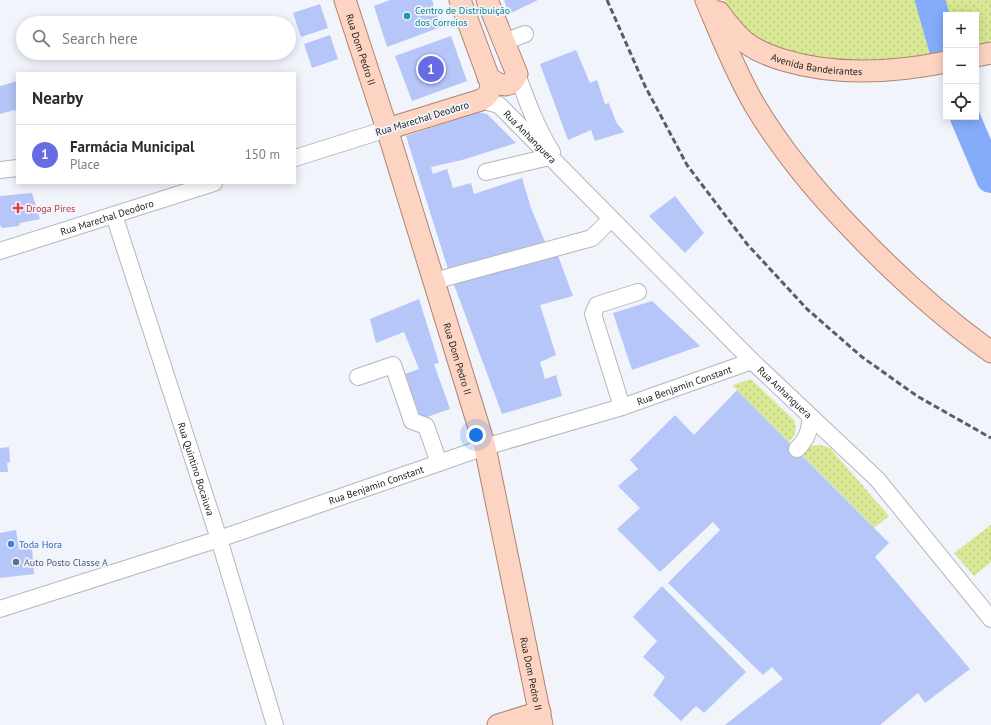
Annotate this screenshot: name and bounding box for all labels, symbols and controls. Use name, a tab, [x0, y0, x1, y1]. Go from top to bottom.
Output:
place label: Centro de Distribuição dos Correios	[415, 4, 510, 29]
marker: Centro de Distribuição dos Correios	[402, 11, 412, 21]
street label: Rua Dom Pedro II	[343, 12, 378, 87]
map controls	[943, 12, 979, 120]
button: +	[943, 12, 979, 48]
search box	[16, 16, 296, 60]
icon: search	[30, 27, 52, 49]
text: Search here	[62, 29, 138, 48]
button: −	[943, 48, 979, 84]
street label: Avenida Bandeirantes	[769, 50, 862, 78]
pin: 1	[418, 54, 444, 84]
button: locate	[943, 84, 979, 120]
text: Nearby	[32, 87, 83, 109]
street label: Rua Marechal Deodoro	[374, 98, 470, 139]
street label: Rua Anhanguera	[501, 107, 559, 166]
text: Farmácia Municipal	[70, 137, 194, 156]
text: 1	[41, 146, 49, 163]
text: 150 m	[245, 146, 280, 163]
text: Place	[70, 156, 100, 173]
street label: Rua Marechal Deodoro	[59, 197, 155, 238]
place label: Droga Pires	[26, 202, 75, 215]
marker: Droga Pires	[13, 203, 23, 213]
street label: Rua Dom Pedro II	[440, 321, 475, 396]
street label: Rua Benjamin Constant	[635, 363, 734, 408]
street label: Rua Anhanguera	[755, 364, 815, 421]
street label: Rua Quintino Bocaiuva	[175, 421, 217, 518]
your location	[466, 425, 486, 445]
street label: Rua Benjamin Constant	[327, 463, 426, 508]
place label: Toda Hora	[19, 538, 62, 551]
marker: Toda Hora	[6, 539, 16, 549]
place label: Auto Posto Classe A	[24, 556, 108, 569]
marker: Auto Posto Classe A	[11, 557, 21, 567]
street label: Rua Dom Pedro II	[517, 636, 545, 712]

